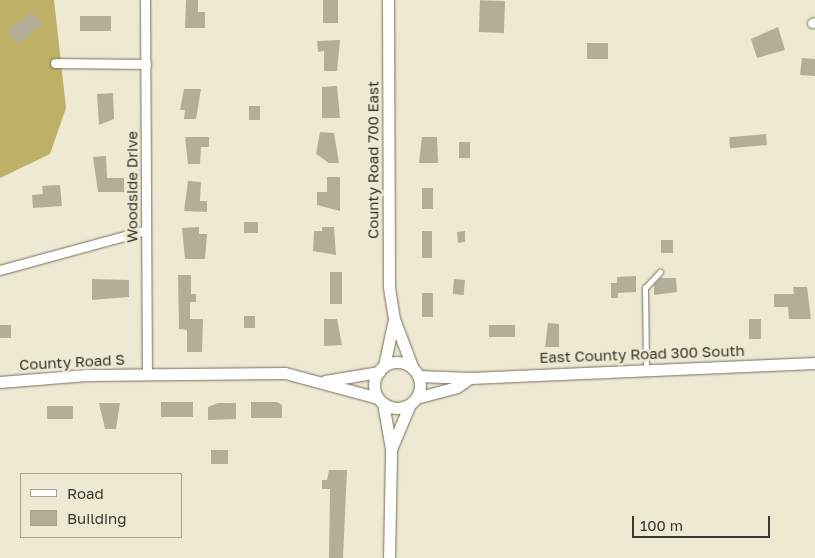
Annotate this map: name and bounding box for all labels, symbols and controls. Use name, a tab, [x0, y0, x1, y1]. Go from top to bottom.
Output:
street label: County Road 700 East	[364, 81, 382, 239]
street label: Woodside Drive	[123, 131, 141, 243]
street label: East County Road 300 South	[539, 341, 745, 367]
street label: County Road S	[19, 350, 125, 374]
legend	[20, 473, 182, 538]
text: Road	[67, 484, 104, 502]
scale bar	[635, 506, 772, 538]
text: Building	[67, 509, 127, 527]
text: 100 m	[640, 516, 683, 534]

